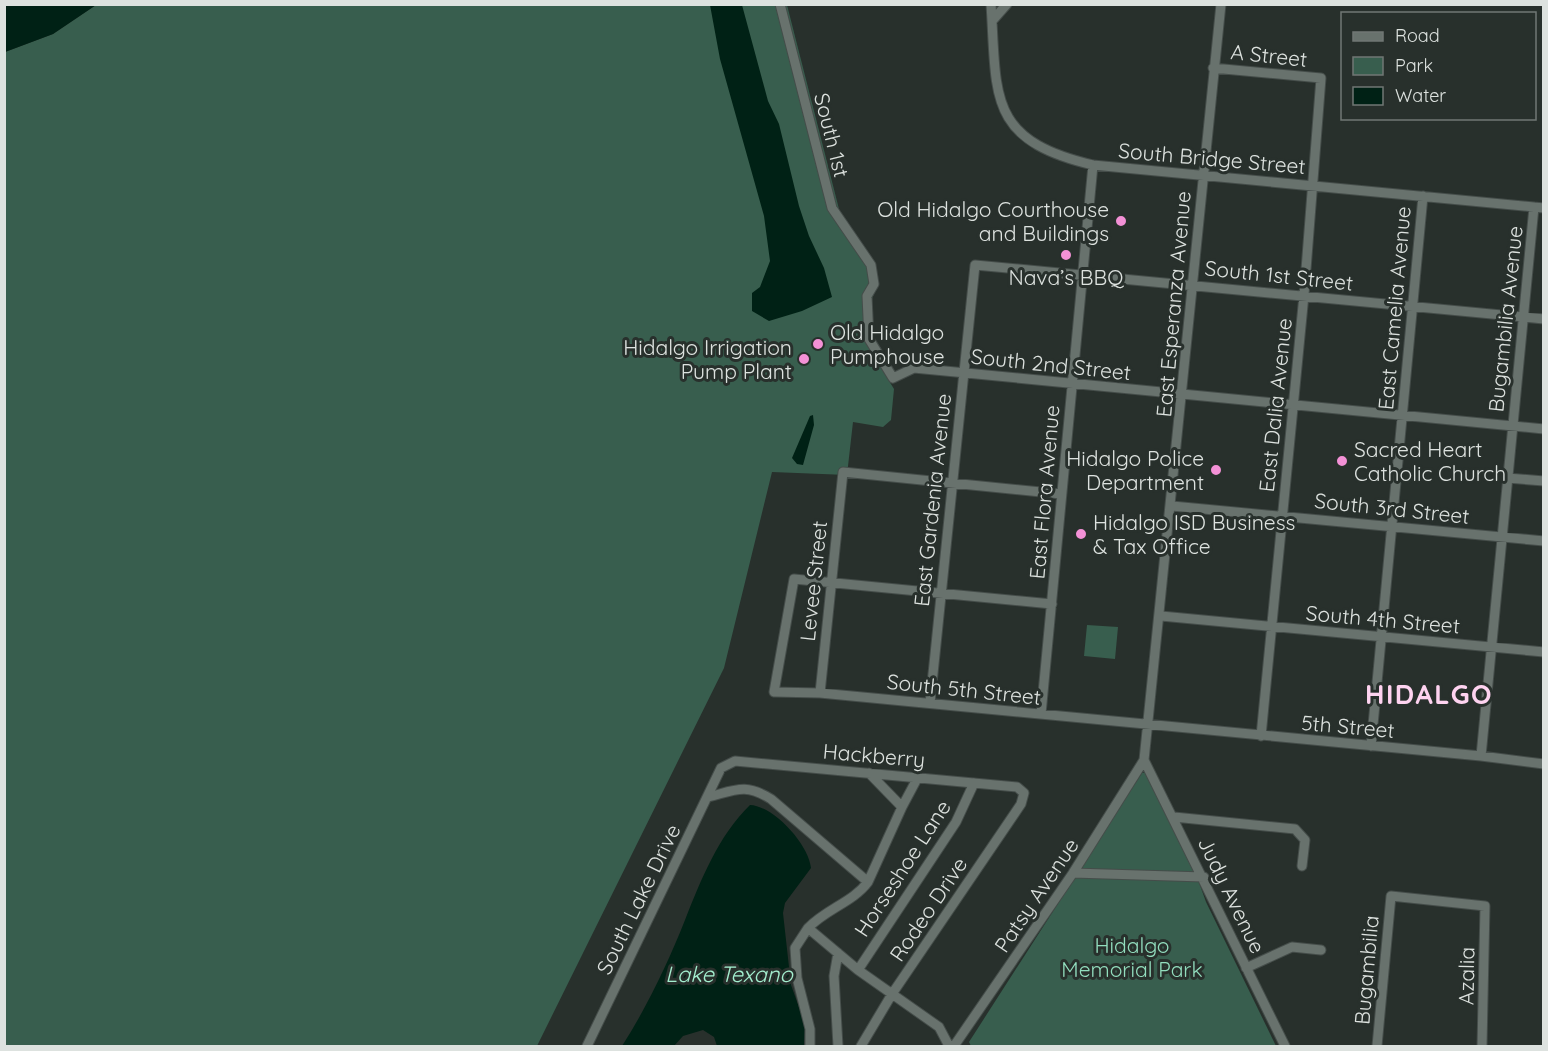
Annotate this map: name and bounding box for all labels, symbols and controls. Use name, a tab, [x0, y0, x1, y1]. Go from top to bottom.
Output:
legend	[1341, 12, 1536, 120]
text: Road	[1395, 24, 1440, 47]
street label: A Street	[1229, 38, 1309, 72]
text: Park	[1395, 54, 1433, 77]
text: Water	[1395, 84, 1446, 107]
street label: South 1st	[809, 90, 855, 180]
street label: South Bridge Street	[1117, 137, 1307, 179]
street label: East Esperanza Avenue	[1150, 190, 1196, 418]
place label: Old Hidalgo Courthouse and Buildings	[877, 196, 1109, 246]
street label: East Camelia Avenue	[1372, 205, 1416, 411]
marker: Old Hidalgo Courthouse and Buildings	[1114, 214, 1128, 228]
street label: Bugambilia Avenue	[1482, 225, 1528, 413]
marker: Nava’s BBQ	[1059, 248, 1073, 262]
street label: South 1st Street	[1204, 254, 1354, 296]
place label: Nava’s BBQ	[1009, 264, 1124, 290]
street label: East Dalia Avenue	[1253, 317, 1297, 493]
place label: Old Hidalgo Pumphouse	[830, 319, 945, 369]
place label: Hidalgo Irrigation Pump Plant	[623, 334, 792, 384]
marker: Old Hidalgo Pumphouse	[811, 337, 825, 351]
street label: South 2nd Street	[970, 343, 1132, 385]
marker: Hidalgo Irrigation Pump Plant	[797, 352, 811, 366]
street label: East Gardenia Avenue	[908, 392, 956, 608]
street label: East Flora Avenue	[1023, 404, 1065, 580]
place label: Sacred Heart Catholic Church	[1354, 436, 1506, 486]
place label: Hidalgo Police Department	[1066, 445, 1204, 495]
marker: Sacred Heart Catholic Church	[1335, 454, 1349, 468]
marker: Hidalgo Police Department	[1209, 463, 1223, 477]
street label: South 3rd Street	[1313, 487, 1471, 529]
place label: Hidalgo ISD Business & Tax Office	[1093, 509, 1295, 559]
street label: Levee Street	[794, 520, 832, 642]
marker: Hidalgo ISD Business & Tax Office	[1074, 527, 1088, 541]
street label: South 4th Street	[1305, 599, 1461, 639]
street label: South 5th Street	[886, 668, 1042, 710]
district label: HIDALGO	[1365, 677, 1493, 711]
street label: 5th Street	[1300, 709, 1396, 743]
street label: Hackberry	[822, 738, 926, 772]
street label: Horseshoe Lane	[848, 795, 956, 941]
street label: South Lake Drive	[590, 820, 686, 978]
street label: Patsy Avenue	[988, 833, 1084, 957]
street label: Judy Avenue	[1193, 833, 1271, 957]
street label: Rodeo Drive	[884, 852, 972, 966]
street label: Bugambilia	[1348, 914, 1384, 1026]
park label: Hidalgo Memorial Park	[1061, 932, 1203, 982]
street label: Azalia	[1452, 947, 1480, 1005]
water label: Lake Texano	[665, 960, 795, 988]

